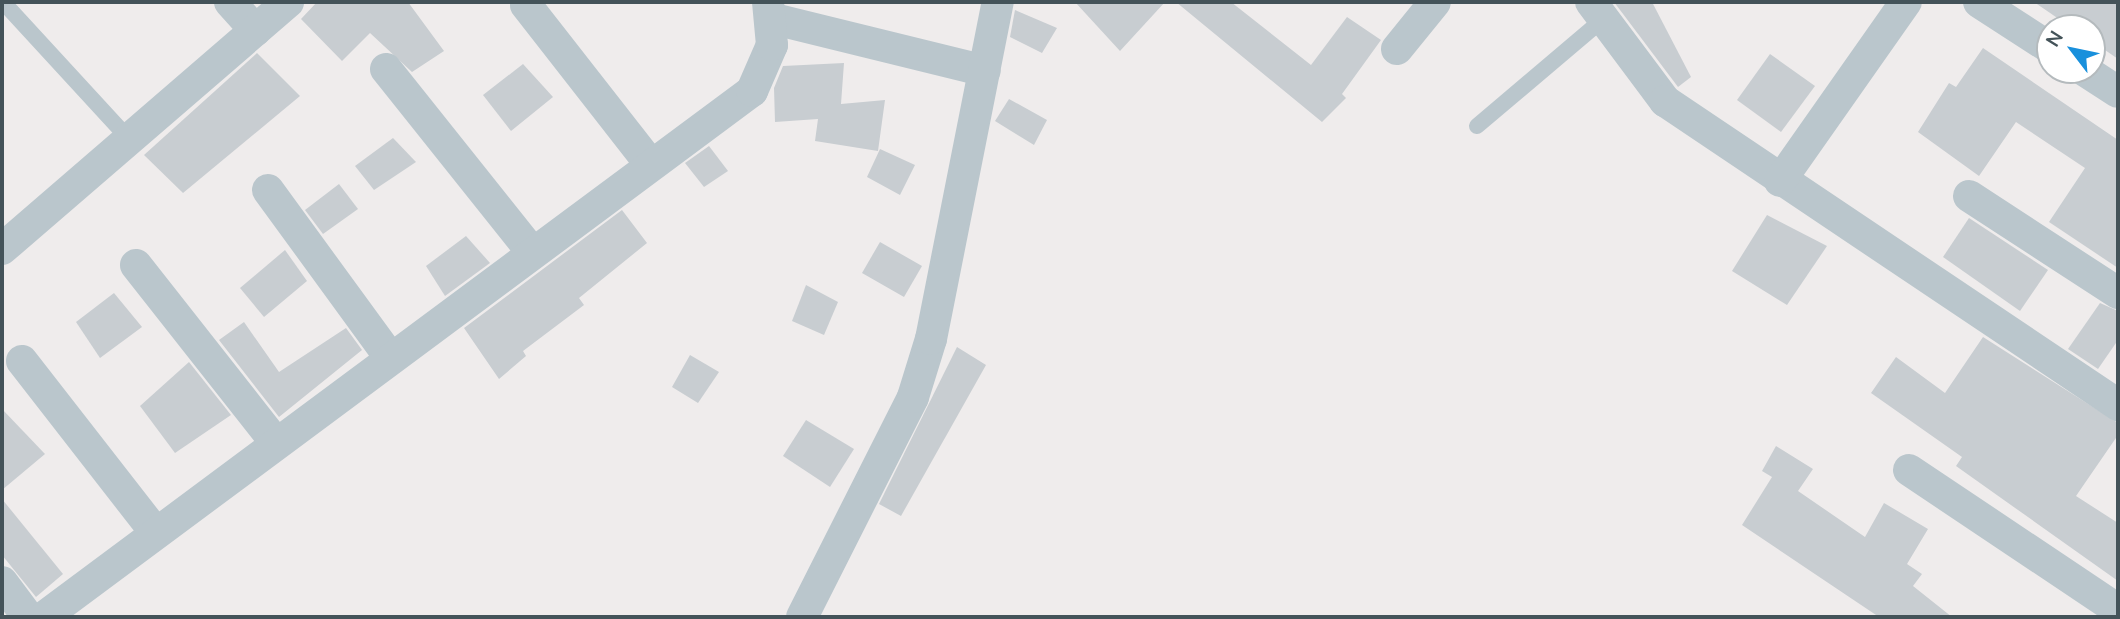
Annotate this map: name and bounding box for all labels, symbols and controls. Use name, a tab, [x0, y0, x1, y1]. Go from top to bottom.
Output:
north arrow	[2036, 14, 2106, 84]
text: N	[2040, 26, 2070, 52]

